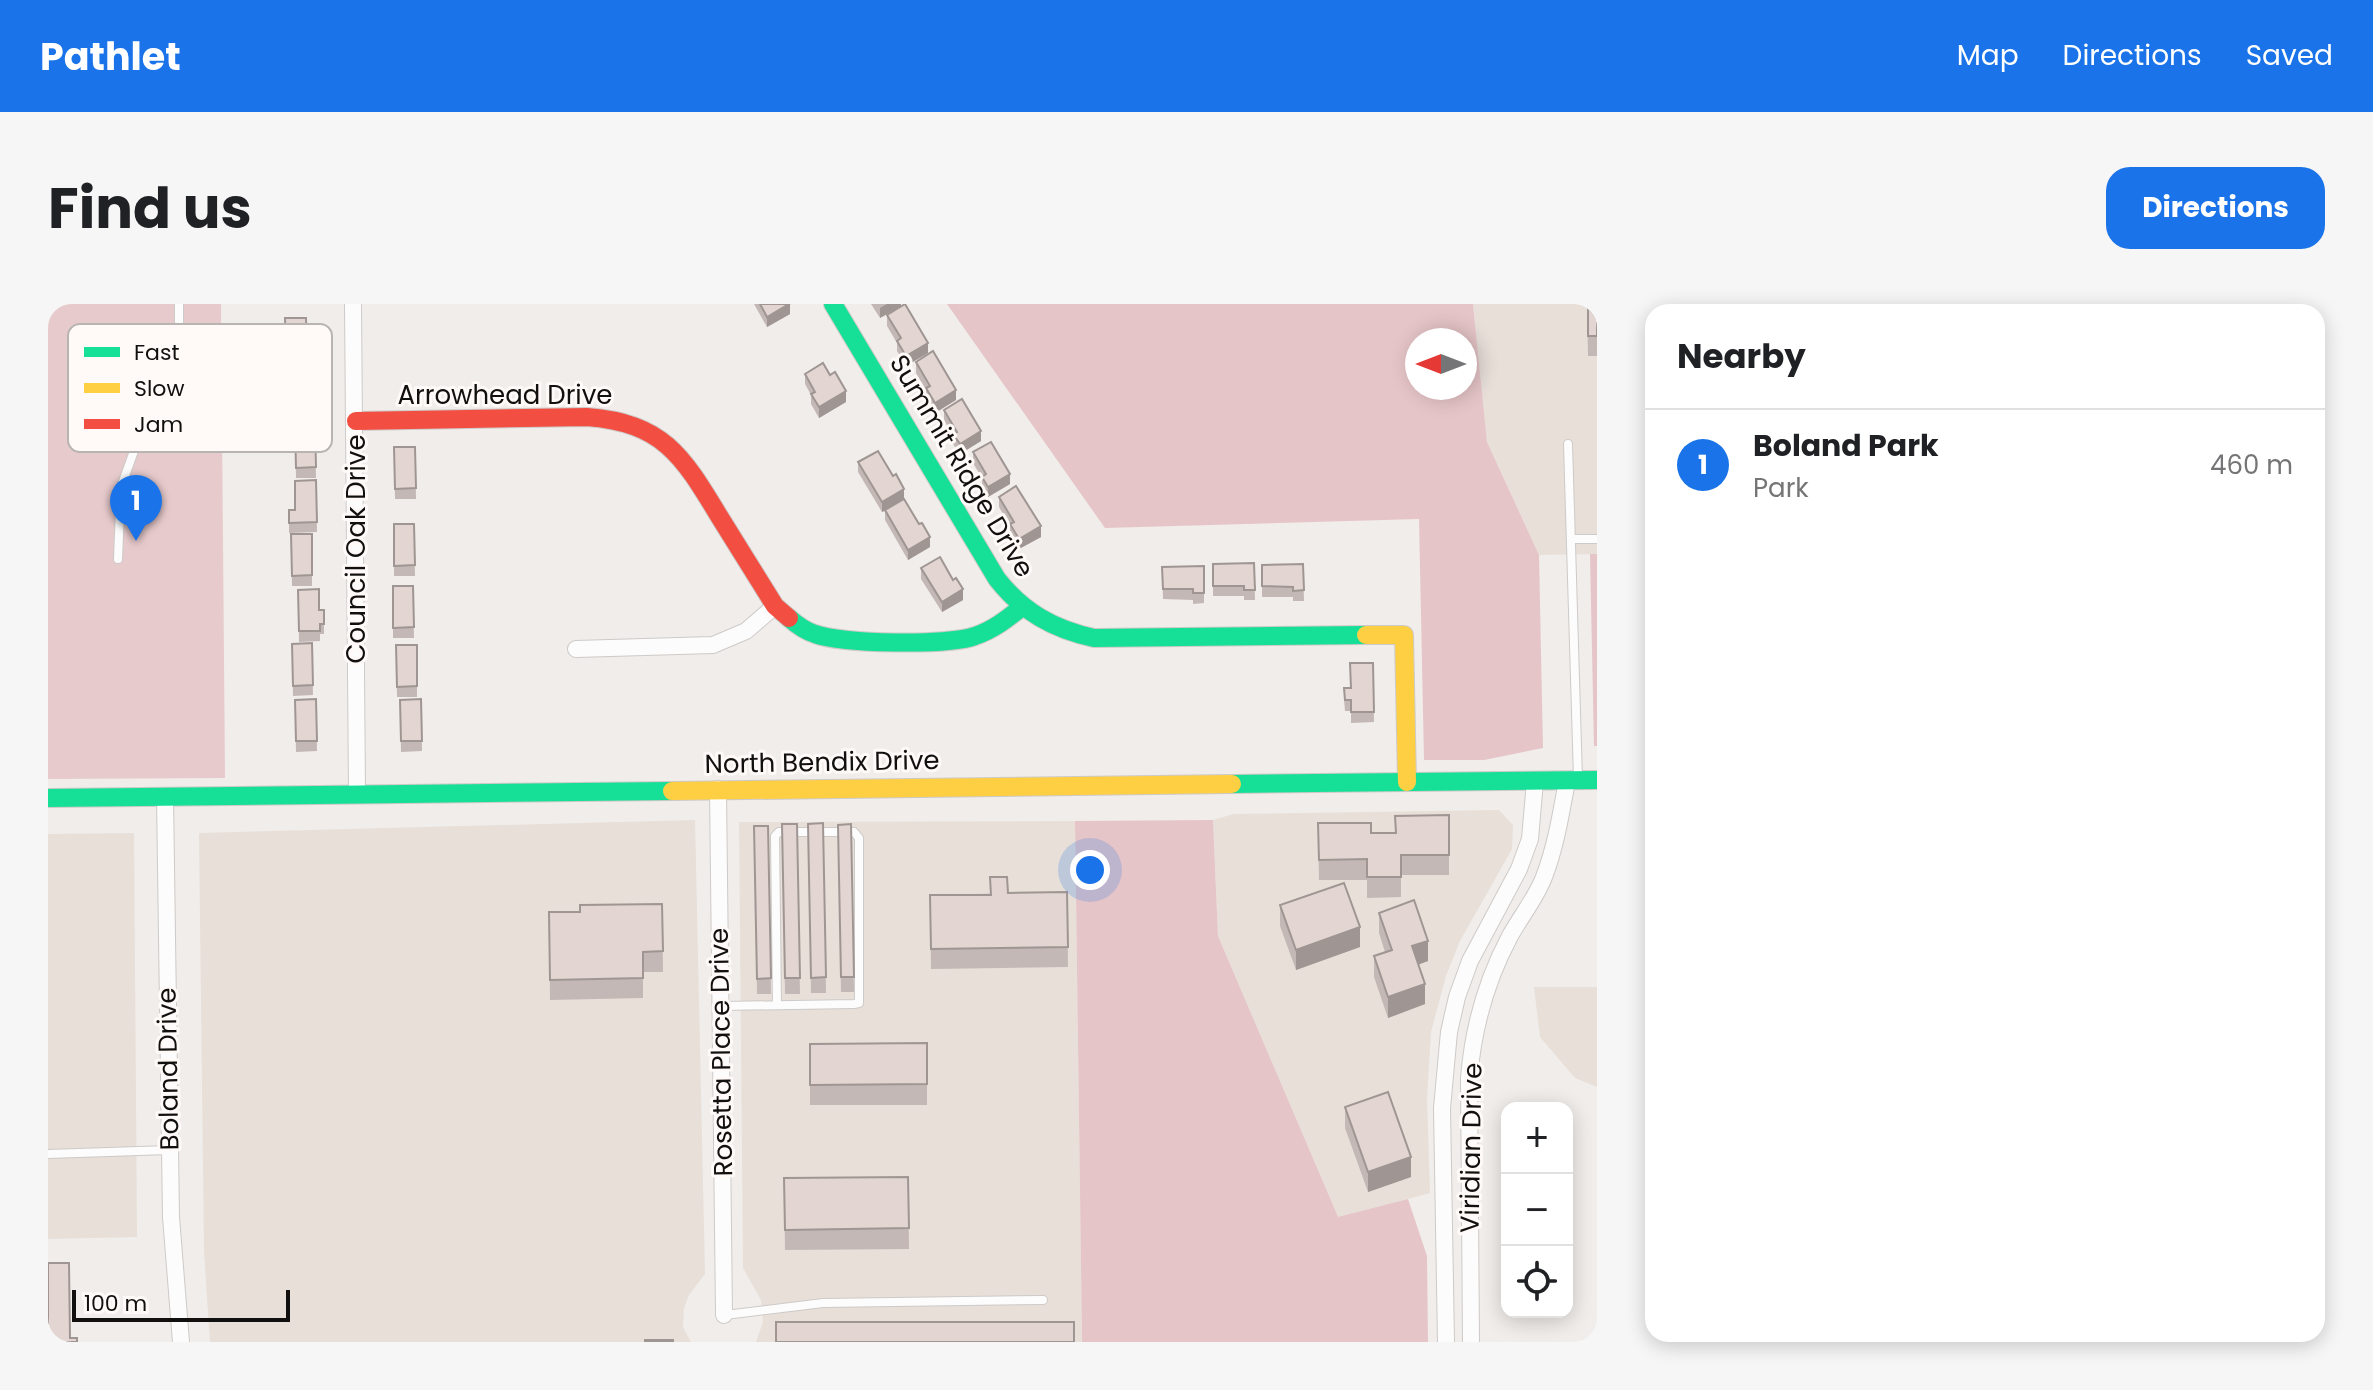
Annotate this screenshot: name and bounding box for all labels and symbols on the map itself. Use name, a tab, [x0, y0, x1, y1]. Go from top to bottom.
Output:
legend	[68, 324, 332, 452]
north arrow	[1405, 328, 1477, 400]
text: Fast	[134, 337, 179, 368]
street label: Summit Ridge Drive	[881, 348, 1043, 584]
text: Slow	[134, 373, 184, 404]
street label: Arrowhead Drive	[398, 377, 612, 413]
text: Jam	[134, 409, 183, 440]
street label: Council Oak Drive	[338, 434, 374, 664]
pin: 1	[110, 475, 162, 541]
street label: North Bendix Drive	[704, 742, 940, 782]
your location	[1070, 850, 1110, 890]
street label: Rosetta Place Drive	[701, 927, 741, 1177]
street label: Boland Drive	[149, 987, 187, 1151]
street label: Viridian Drive	[1452, 1063, 1490, 1233]
scale bar	[72, 1286, 290, 1322]

